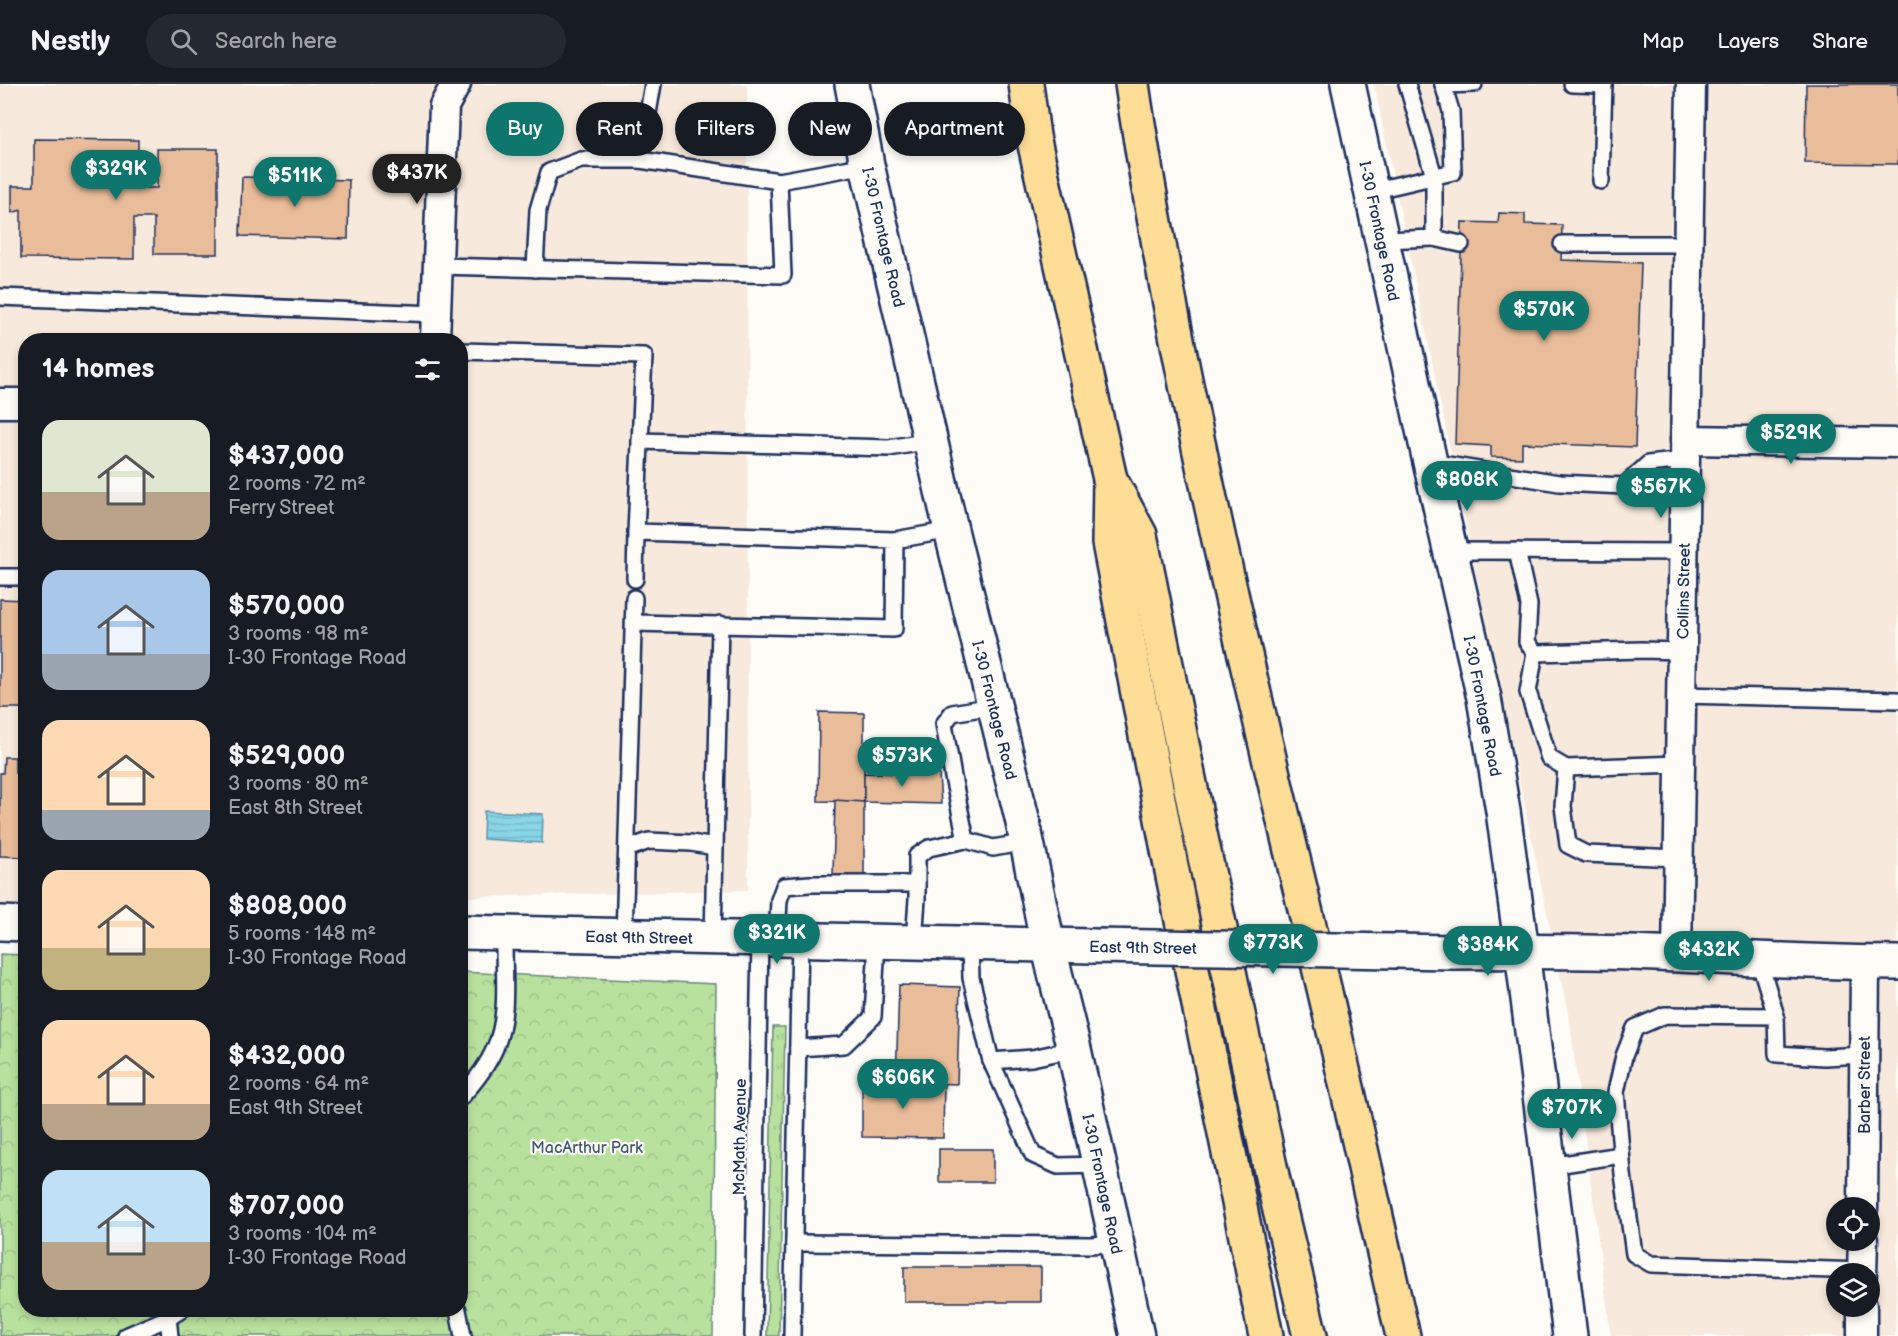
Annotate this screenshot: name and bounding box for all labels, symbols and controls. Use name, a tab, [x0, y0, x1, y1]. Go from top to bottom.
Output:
search box	[146, 14, 566, 68]
text: Nestly	[30, 25, 110, 58]
icon: search	[167, 25, 200, 58]
text: Search here	[215, 28, 337, 55]
text: Map	[1642, 29, 1684, 54]
text: Layers	[1717, 29, 1779, 54]
text: Share	[1812, 29, 1868, 54]
chip: Buy	[486, 102, 564, 156]
chip: Rent	[576, 102, 663, 156]
chip: Filters	[675, 102, 776, 156]
chip: New	[788, 102, 872, 156]
chip: Apartment	[884, 102, 1025, 156]
pin: $329K	[74, 150, 158, 201]
pin: $437K	[375, 154, 459, 205]
text: $329K	[85, 157, 147, 181]
pin: $511K	[253, 157, 337, 208]
street label: I-30 Frontage Road	[1354, 160, 1403, 303]
text: $437K	[386, 161, 448, 185]
text: $511K	[267, 164, 323, 188]
street label: I-30 Frontage Road	[857, 166, 908, 309]
pin: $570K	[1502, 291, 1586, 342]
text: $570K	[1513, 298, 1575, 322]
icon: filters	[411, 353, 444, 386]
text: 14 homes	[42, 354, 154, 385]
pin: $529K	[1749, 414, 1833, 465]
text: $529K	[1760, 421, 1822, 445]
text: $437,000	[228, 441, 344, 472]
icon: home	[90, 444, 162, 516]
pin: $808K	[1425, 461, 1509, 512]
text: $808K	[1435, 468, 1499, 492]
pin: $567K	[1619, 468, 1703, 519]
text: 2 rooms · 72 m²	[228, 472, 366, 496]
text: $567K	[1630, 475, 1692, 499]
text: Ferry Street	[228, 496, 334, 520]
street label: Collins Street	[1674, 543, 1695, 639]
text: $570,000	[228, 591, 345, 622]
icon: home	[90, 594, 162, 666]
text: 3 rooms · 98 m²	[228, 622, 369, 646]
street label: I-30 Frontage Road	[1459, 634, 1504, 778]
street label: I-30 Frontage Road	[967, 639, 1020, 782]
text: I-30 Frontage Road	[228, 646, 406, 670]
pin: $573K	[860, 737, 944, 788]
text: $529,000	[228, 741, 345, 772]
icon: home	[90, 744, 162, 816]
text: $573K	[871, 744, 933, 768]
text: 3 rooms · 80 m²	[228, 772, 369, 796]
text: East 8th Street	[228, 796, 363, 820]
text: $808,000	[228, 891, 347, 922]
icon: home	[90, 894, 162, 966]
pin: $321K	[735, 914, 819, 965]
text: $321K	[748, 921, 806, 945]
text: 5 rooms · 148 m²	[228, 922, 376, 946]
pin: $773K	[1231, 924, 1315, 975]
pin: $384K	[1446, 926, 1530, 977]
street label: East 9th Street	[585, 928, 693, 949]
text: $773K	[1243, 931, 1303, 955]
pin: $432K	[1667, 931, 1751, 982]
text: $384K	[1457, 933, 1519, 957]
street label: East 9th Street	[1089, 938, 1197, 959]
text: $432K	[1678, 938, 1740, 962]
text: I-30 Frontage Road	[228, 946, 406, 970]
street label: Barber Street	[1856, 1036, 1875, 1134]
text: $432,000	[228, 1041, 346, 1072]
icon: home	[90, 1044, 162, 1116]
pin: $606K	[861, 1059, 945, 1110]
text: $606K	[871, 1066, 935, 1090]
text: 2 rooms · 64 m²	[228, 1072, 369, 1096]
street label: McMath Avenue	[730, 1078, 751, 1196]
pin: $707K	[1530, 1089, 1614, 1140]
text: East 9th Street	[228, 1096, 363, 1120]
text: $707K	[1541, 1096, 1603, 1120]
street label: I-30 Frontage Road	[1077, 1113, 1126, 1256]
park label: MacArthur Park	[531, 1139, 643, 1158]
text: $707,000	[228, 1191, 344, 1222]
icon: home	[90, 1194, 162, 1266]
map controls	[1826, 1197, 1880, 1317]
button: locate	[1826, 1197, 1880, 1251]
text: 3 rooms · 104 m²	[228, 1222, 377, 1246]
text: I-30 Frontage Road	[228, 1246, 406, 1270]
button: layers	[1826, 1263, 1880, 1317]

